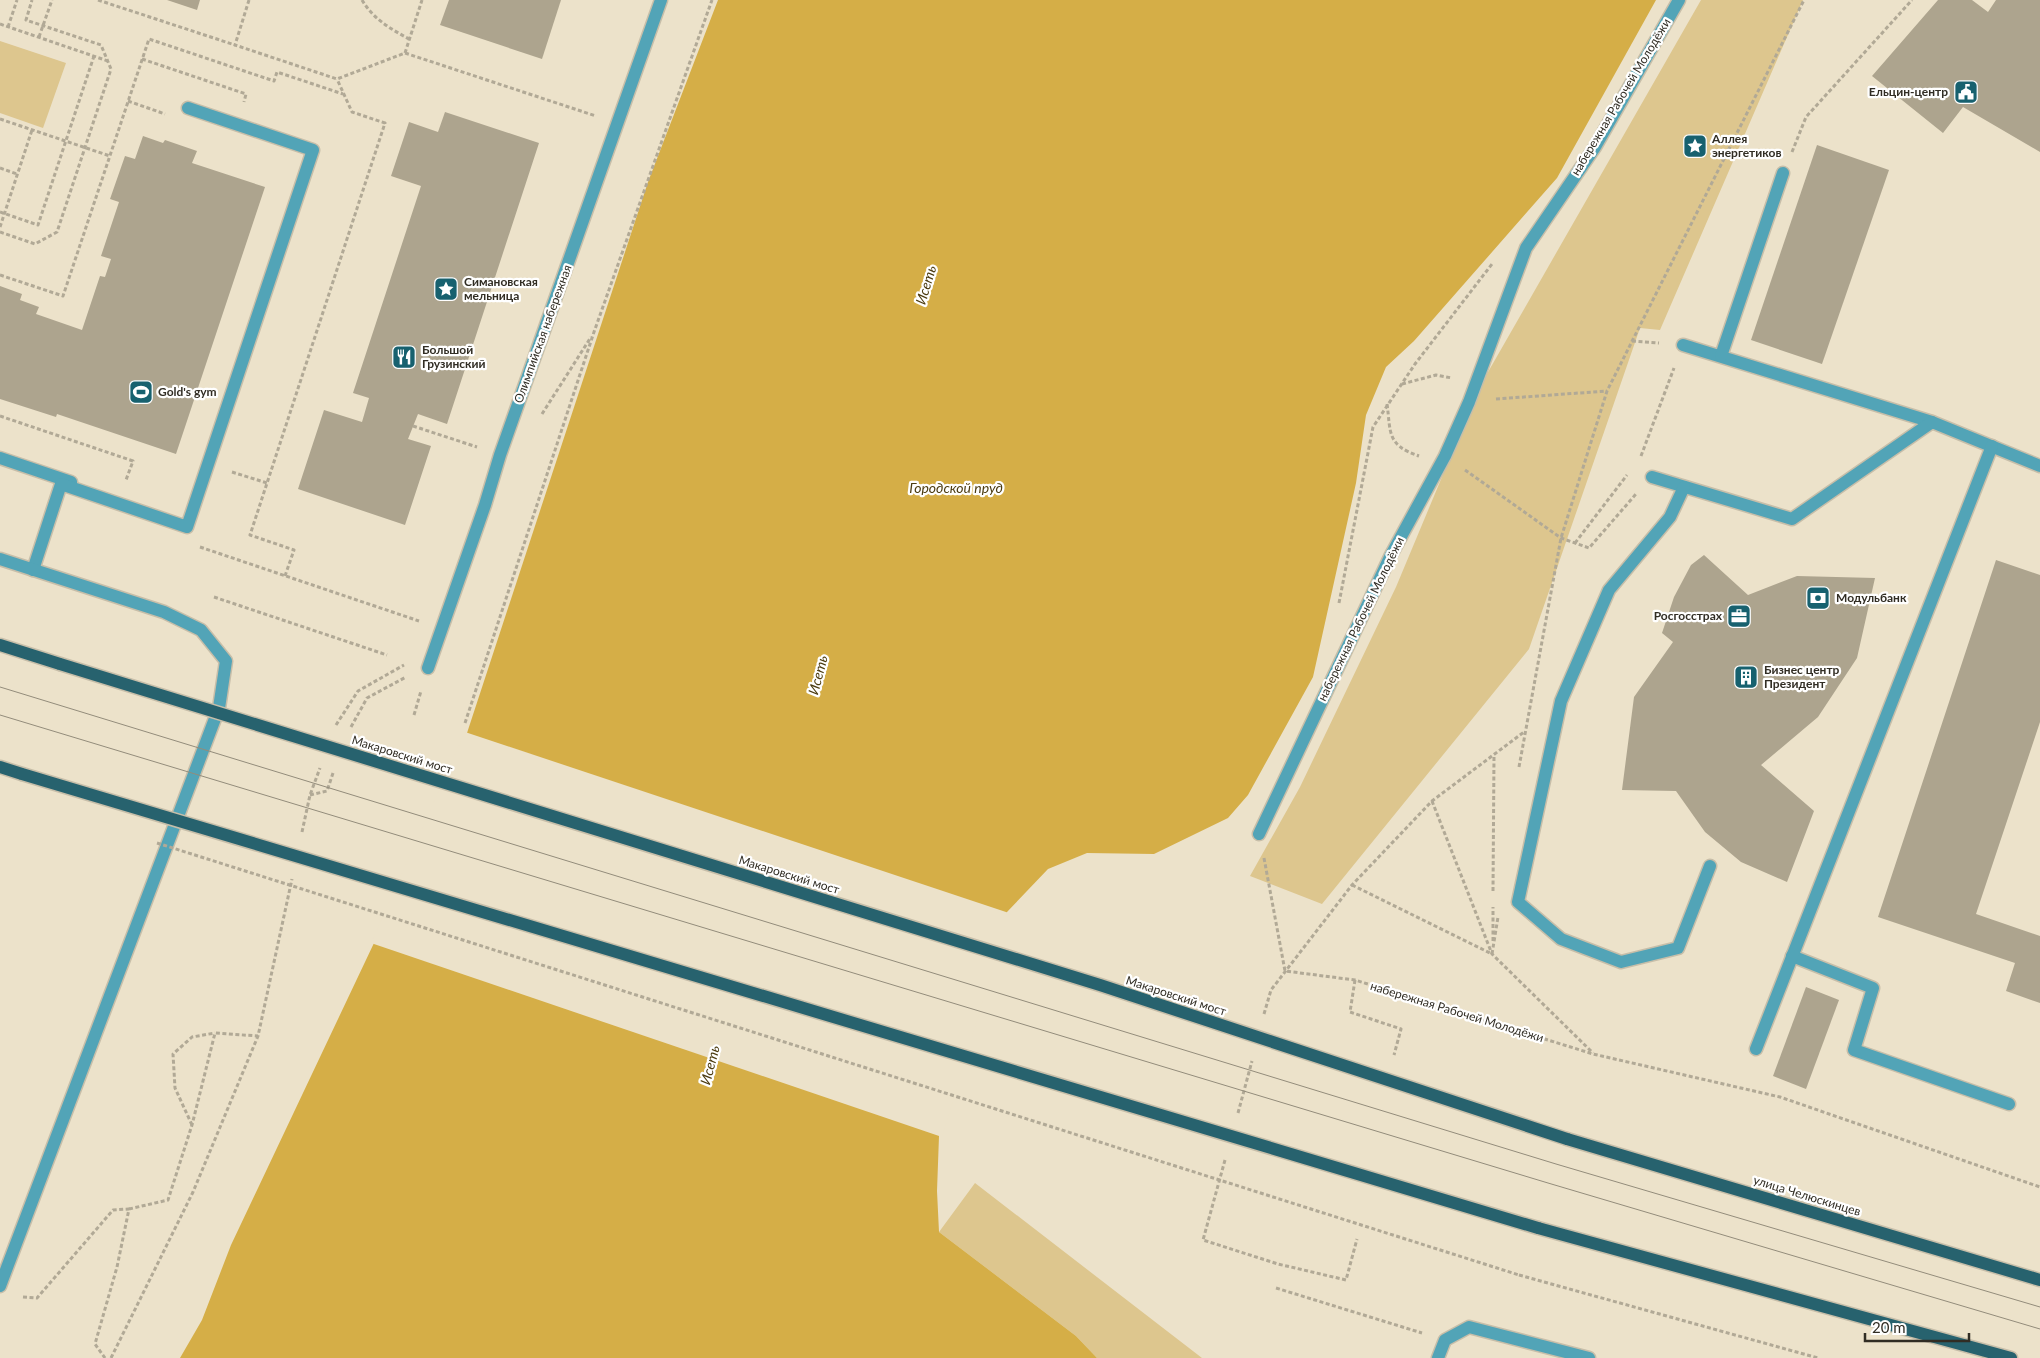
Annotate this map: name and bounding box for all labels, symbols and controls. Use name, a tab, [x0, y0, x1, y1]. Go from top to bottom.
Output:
street label: набережная Рабочей Молодёжи	[1568, 15, 1674, 178]
public building icon: Ельцин-центр	[1953, 79, 1979, 105]
place label: Ельцин-центр	[1869, 84, 1948, 99]
place label: Аллея энергетиков	[1711, 131, 1781, 160]
place icon: Аллея энергетиков	[1682, 133, 1708, 159]
street label: Олимпийская набережная	[510, 263, 575, 405]
water label: Исеть	[912, 263, 940, 306]
place label: Симановская мельница	[464, 274, 538, 303]
place icon: Симановская мельница	[433, 276, 459, 302]
place label: Большой Грузинский	[422, 342, 486, 371]
restaurant icon: Большой Грузинский	[391, 344, 417, 370]
sports icon: Gold's gym	[128, 379, 154, 405]
place label: Gold's gym	[158, 384, 217, 399]
water label: Городской пруд	[909, 479, 1003, 496]
street label: набережная Рабочей Молодёжи	[1314, 534, 1407, 703]
bank icon: Модульбанк	[1805, 585, 1831, 611]
place label: Модульбанк	[1836, 590, 1907, 605]
office icon: Росгосстрах	[1726, 603, 1752, 629]
place label: Росгосстрах	[1654, 608, 1723, 623]
water label: Исеть	[804, 653, 831, 696]
place label: Бизнес центр Президент	[1764, 662, 1840, 691]
building icon: Бизнес центр Президент	[1733, 664, 1759, 690]
street label: Макаровский мост	[350, 732, 454, 777]
street label: Макаровский мост	[737, 852, 841, 897]
street label: Макаровский мост	[1124, 972, 1228, 1019]
street label: набережная Рабочей Молодёжи	[1369, 978, 1546, 1045]
water label: Исеть	[696, 1043, 723, 1086]
street label: улица Челюскинцев	[1752, 1172, 1863, 1219]
scale bar	[1865, 1310, 1969, 1342]
text: 20 m	[1872, 1318, 1906, 1336]

